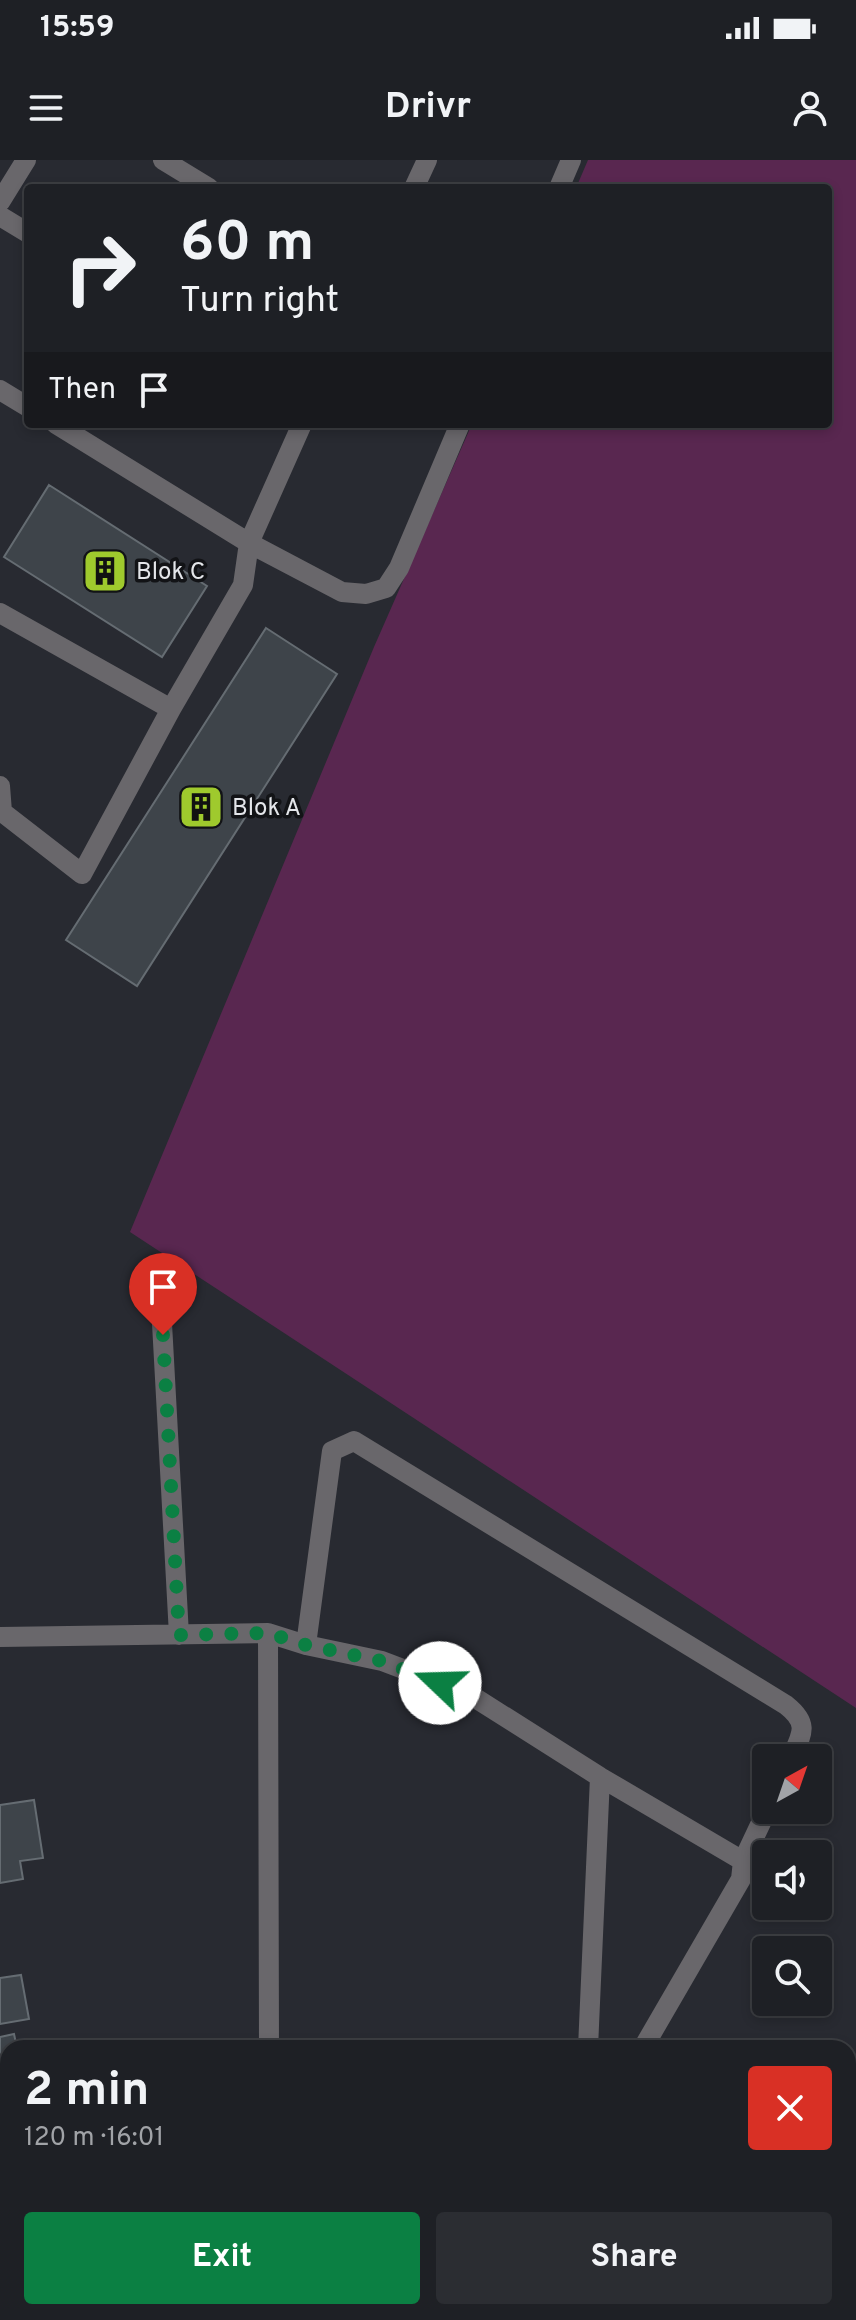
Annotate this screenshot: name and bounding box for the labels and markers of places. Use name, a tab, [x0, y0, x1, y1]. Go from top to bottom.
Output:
building icon: Blok C	[81, 547, 129, 595]
place label: Blok C	[136, 558, 205, 588]
building icon: Blok A	[177, 783, 225, 831]
place label: Blok A	[232, 794, 301, 824]
pin	[129, 1253, 197, 1335]

